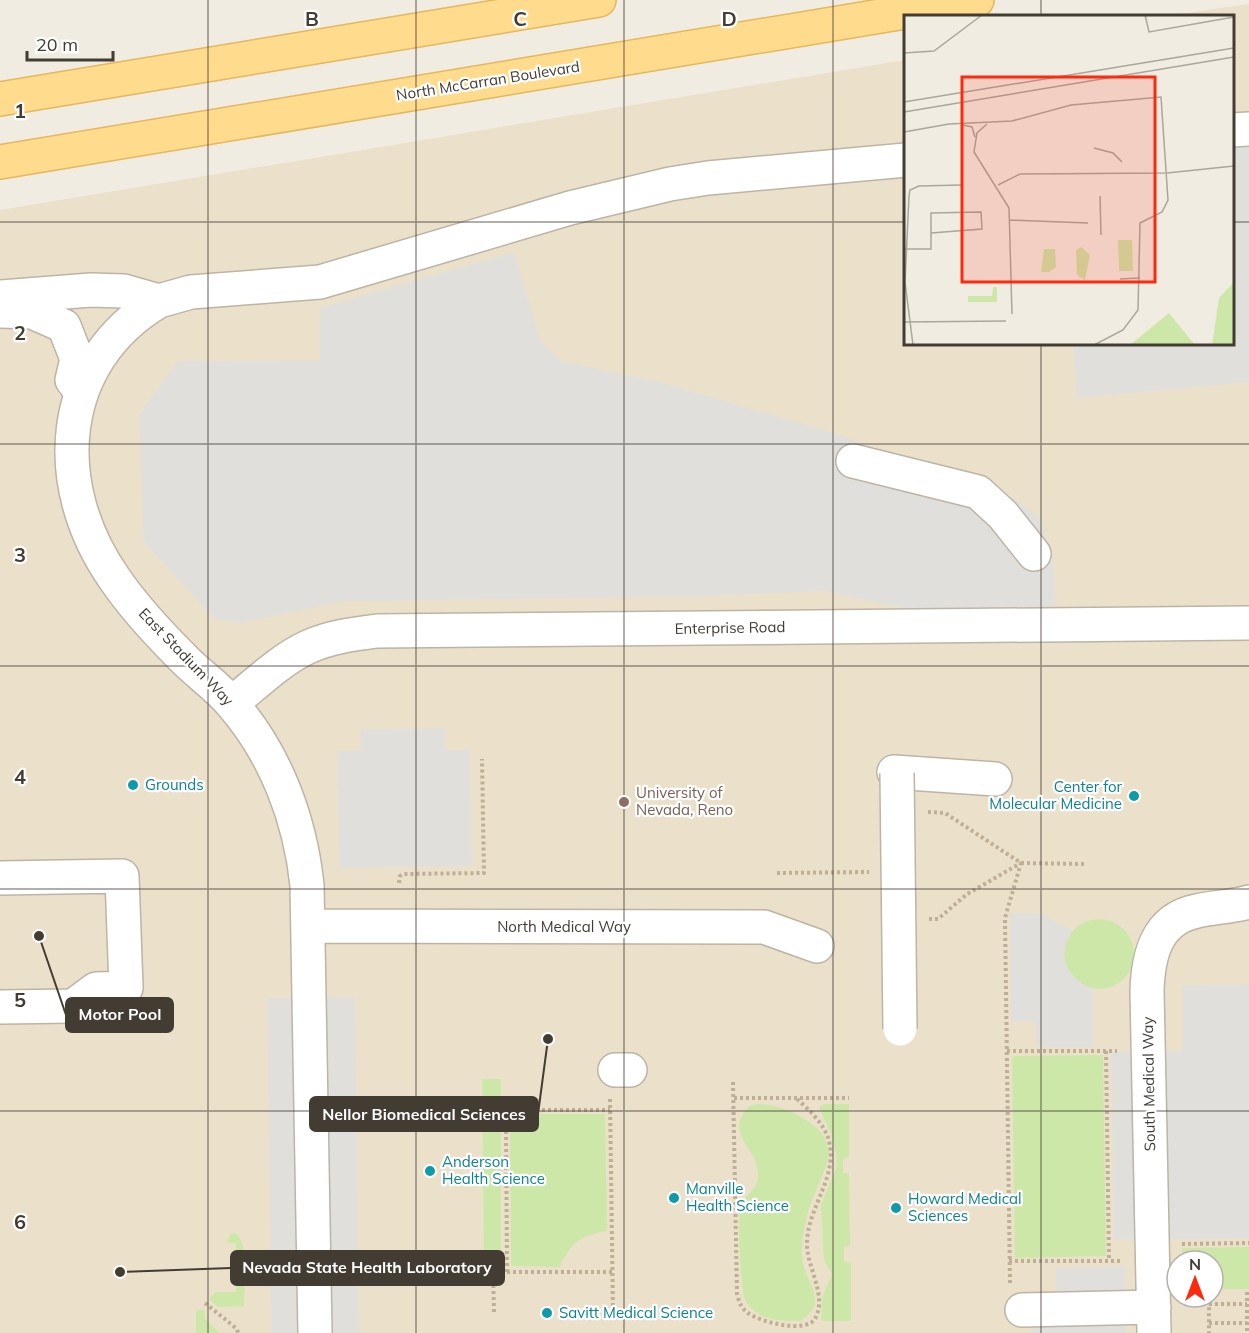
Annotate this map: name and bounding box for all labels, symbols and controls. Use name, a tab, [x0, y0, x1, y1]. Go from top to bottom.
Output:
text: B	[305, 6, 319, 31]
text: C	[513, 6, 527, 31]
text: D	[721, 6, 737, 31]
inset map	[904, 15, 1234, 345]
scale bar	[27, 24, 112, 62]
text: 20 m	[36, 33, 78, 56]
street label: North McCarran Boulevard	[395, 57, 581, 104]
text: 1	[14, 98, 26, 123]
text: 2	[14, 320, 26, 345]
text: 3	[14, 542, 26, 567]
street label: East Stadium Way	[135, 604, 238, 710]
street label: Enterprise Road	[674, 617, 786, 638]
text: 4	[14, 764, 26, 789]
place label: Grounds	[145, 775, 204, 794]
place label: Center for Molecular Medicine	[989, 777, 1123, 813]
marker: Grounds	[126, 778, 140, 792]
place label: University of Nevada, Reno	[636, 783, 733, 819]
marker: Center for Molecular Medicine	[1127, 789, 1141, 803]
marker: University of Nevada, Reno	[617, 795, 631, 809]
street label: North Medical Way	[497, 917, 631, 936]
text: 5	[14, 987, 26, 1012]
callout: Motor Pool	[66, 998, 173, 1032]
text: Motor Pool	[79, 1004, 161, 1024]
street label: South Medical Way	[1138, 1016, 1159, 1152]
callout: Nellor Biomedical Sciences	[310, 1097, 538, 1131]
text: Nellor Biomedical Sciences	[322, 1104, 526, 1124]
place label: Anderson Health Science	[442, 1152, 545, 1188]
marker: Anderson Health Science	[423, 1164, 437, 1178]
place label: Manville Health Science	[686, 1179, 789, 1215]
place label: Howard Medical Sciences	[908, 1189, 1022, 1225]
marker: Manville Health Science	[667, 1191, 681, 1205]
marker: Howard Medical Sciences	[889, 1201, 903, 1215]
text: 6	[14, 1209, 26, 1234]
north arrow	[1165, 1249, 1225, 1309]
callout: Nevada State Health Laboratory	[231, 1251, 504, 1285]
text: N	[1189, 1254, 1201, 1274]
text: Nevada State Health Laboratory	[242, 1257, 492, 1277]
place label: Savitt Medical Science	[559, 1303, 713, 1322]
marker: Savitt Medical Science	[540, 1306, 554, 1320]

